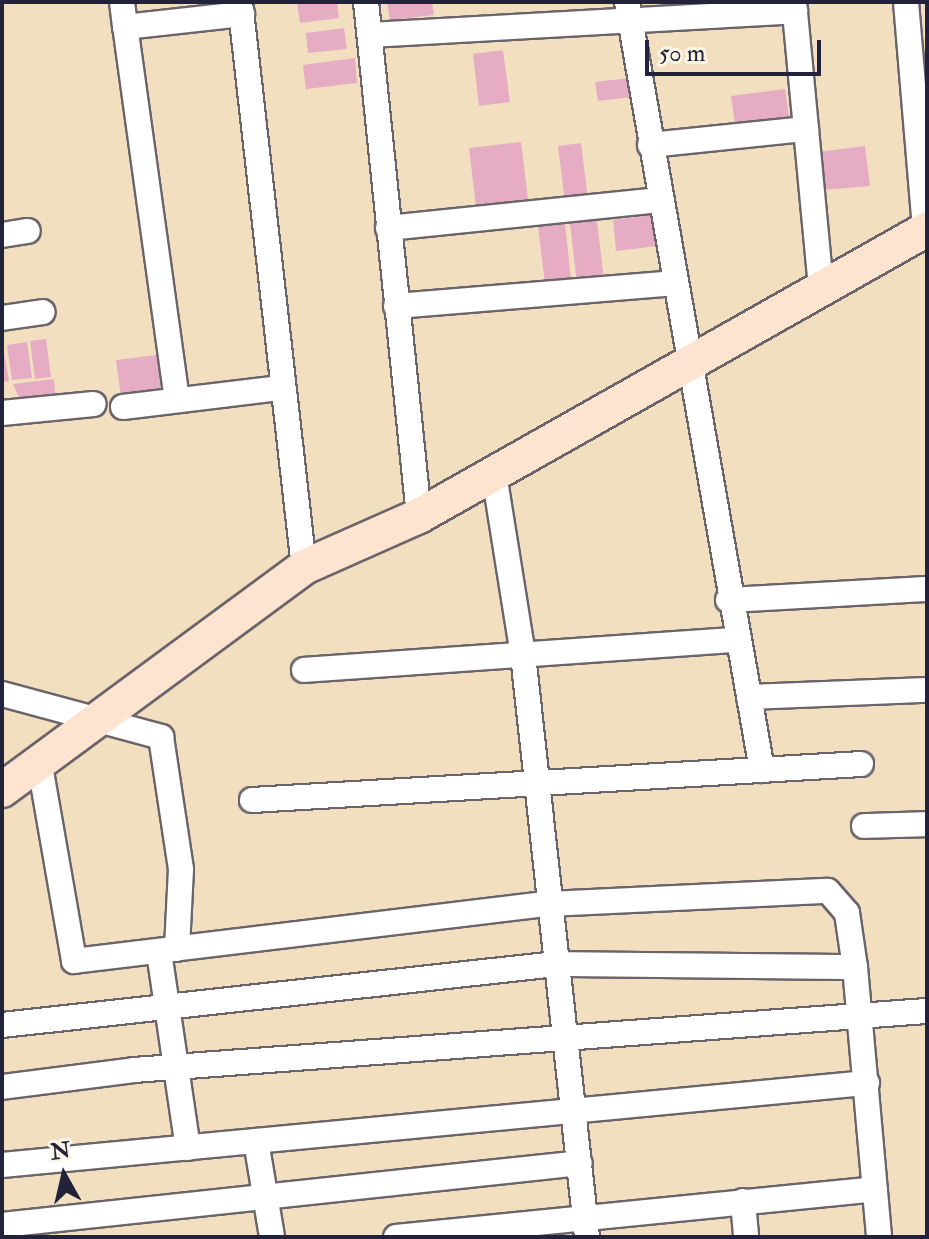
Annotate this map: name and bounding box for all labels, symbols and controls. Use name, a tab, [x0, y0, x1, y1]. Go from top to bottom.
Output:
scale bar	[649, 24, 825, 74]
text: 50 m	[659, 38, 705, 69]
north arrow	[24, 1135, 104, 1215]
text: N	[49, 1136, 72, 1166]

